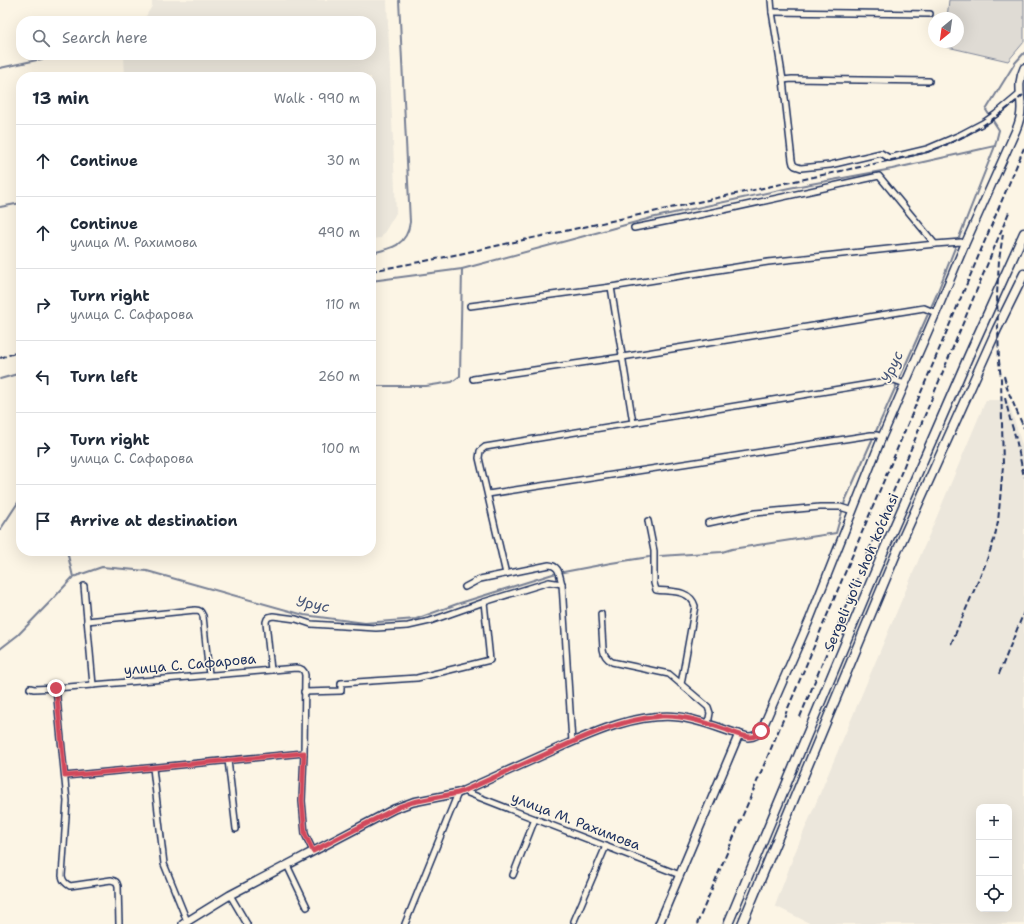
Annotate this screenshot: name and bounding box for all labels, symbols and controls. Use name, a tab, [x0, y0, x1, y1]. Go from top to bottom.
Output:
north arrow	[928, 12, 964, 48]
search box	[16, 16, 376, 60]
icon: search	[30, 27, 52, 49]
text: Search here	[62, 28, 148, 48]
text: 13 min	[32, 87, 89, 109]
text: Walk · 990 m	[274, 90, 360, 107]
icon: ahead	[32, 150, 54, 172]
text: Continue	[70, 151, 138, 171]
text: 30 m	[326, 152, 360, 169]
text: Continue	[70, 214, 138, 234]
icon: ahead	[32, 222, 54, 244]
text: 490 m	[318, 224, 360, 241]
text: улица М. Рахимова	[70, 234, 197, 251]
text: Turn right	[70, 286, 150, 306]
icon: right	[32, 294, 54, 316]
text: 110 m	[325, 296, 360, 313]
text: улица С. Сафарова	[70, 306, 193, 323]
water label: Урус	[876, 347, 908, 386]
icon: left	[32, 366, 54, 388]
text: Turn left	[70, 367, 138, 387]
text: 260 m	[318, 368, 360, 385]
text: Turn right	[70, 430, 150, 450]
icon: right	[32, 438, 54, 460]
text: 100 m	[321, 440, 360, 457]
text: улица С. Сафарова	[70, 450, 193, 467]
street label: Sergeli yo‘li shoh ko‘chasi	[819, 490, 903, 654]
icon: arrive	[32, 510, 54, 532]
text: Arrive at destination	[70, 511, 238, 531]
water label: Урус	[295, 591, 332, 617]
street label: улица С. Сафарова	[123, 649, 257, 679]
route end	[47, 679, 65, 697]
route start	[752, 722, 770, 740]
street label: улица М. Рахимова	[509, 788, 643, 854]
map controls	[976, 804, 1012, 912]
button: +	[976, 804, 1012, 840]
button: −	[976, 840, 1012, 876]
button: locate	[976, 876, 1012, 912]

